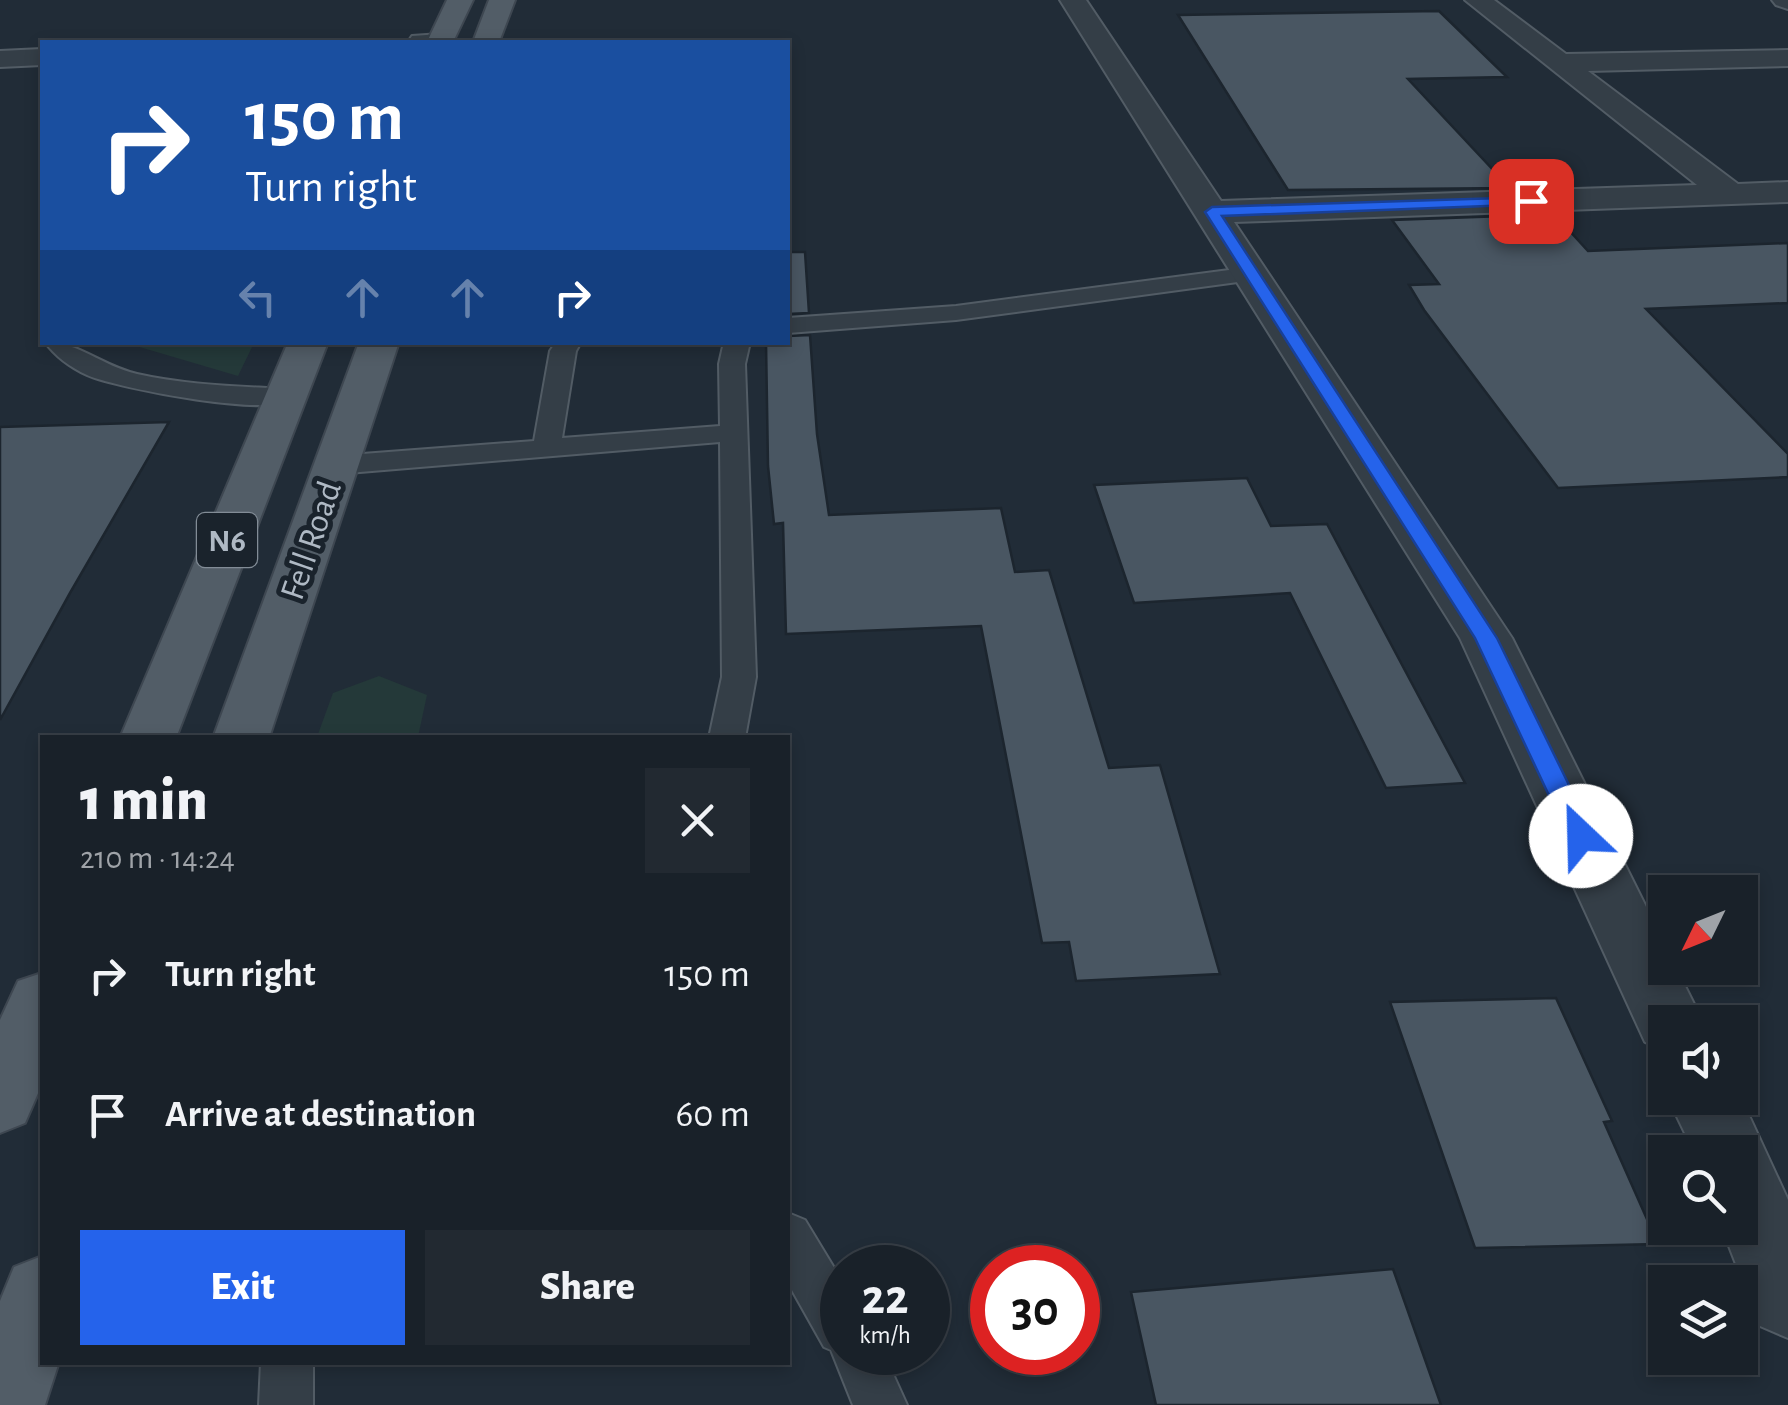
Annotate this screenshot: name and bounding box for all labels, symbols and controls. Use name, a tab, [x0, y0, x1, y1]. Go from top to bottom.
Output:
icon: right	[80, 80, 210, 210]
text: 150 m	[245, 83, 404, 153]
pin	[1489, 159, 1574, 244]
text: Turn right	[245, 165, 417, 210]
icon: arrive	[1504, 174, 1559, 229]
icon: left	[230, 270, 285, 325]
icon: ahead	[335, 270, 390, 325]
icon: ahead	[440, 270, 495, 325]
icon: right	[545, 270, 600, 325]
street label: Fell Road	[275, 477, 348, 604]
road number: N6	[197, 513, 257, 567]
button: close	[645, 768, 750, 873]
text: 1 min	[80, 771, 208, 831]
position arrow	[1529, 784, 1633, 888]
text: 210 m · 14:24	[80, 842, 235, 874]
north arrow	[1648, 875, 1758, 985]
map controls	[1648, 875, 1758, 1375]
icon: right	[80, 948, 135, 1003]
text: Turn right	[165, 956, 315, 994]
text: 150 m	[664, 956, 750, 994]
button: sound	[1648, 1005, 1758, 1115]
icon: arrive	[80, 1088, 135, 1143]
text: Arrive at destination	[165, 1096, 476, 1134]
text: 60 m	[675, 1096, 750, 1134]
button: search	[1648, 1135, 1758, 1245]
button: Exit	[80, 1230, 405, 1345]
button: Share	[425, 1230, 750, 1345]
speed limit sign: 30	[970, 1245, 1100, 1375]
button: layers	[1648, 1265, 1758, 1375]
text: 22	[861, 1273, 909, 1323]
text: km/h	[859, 1323, 911, 1348]

